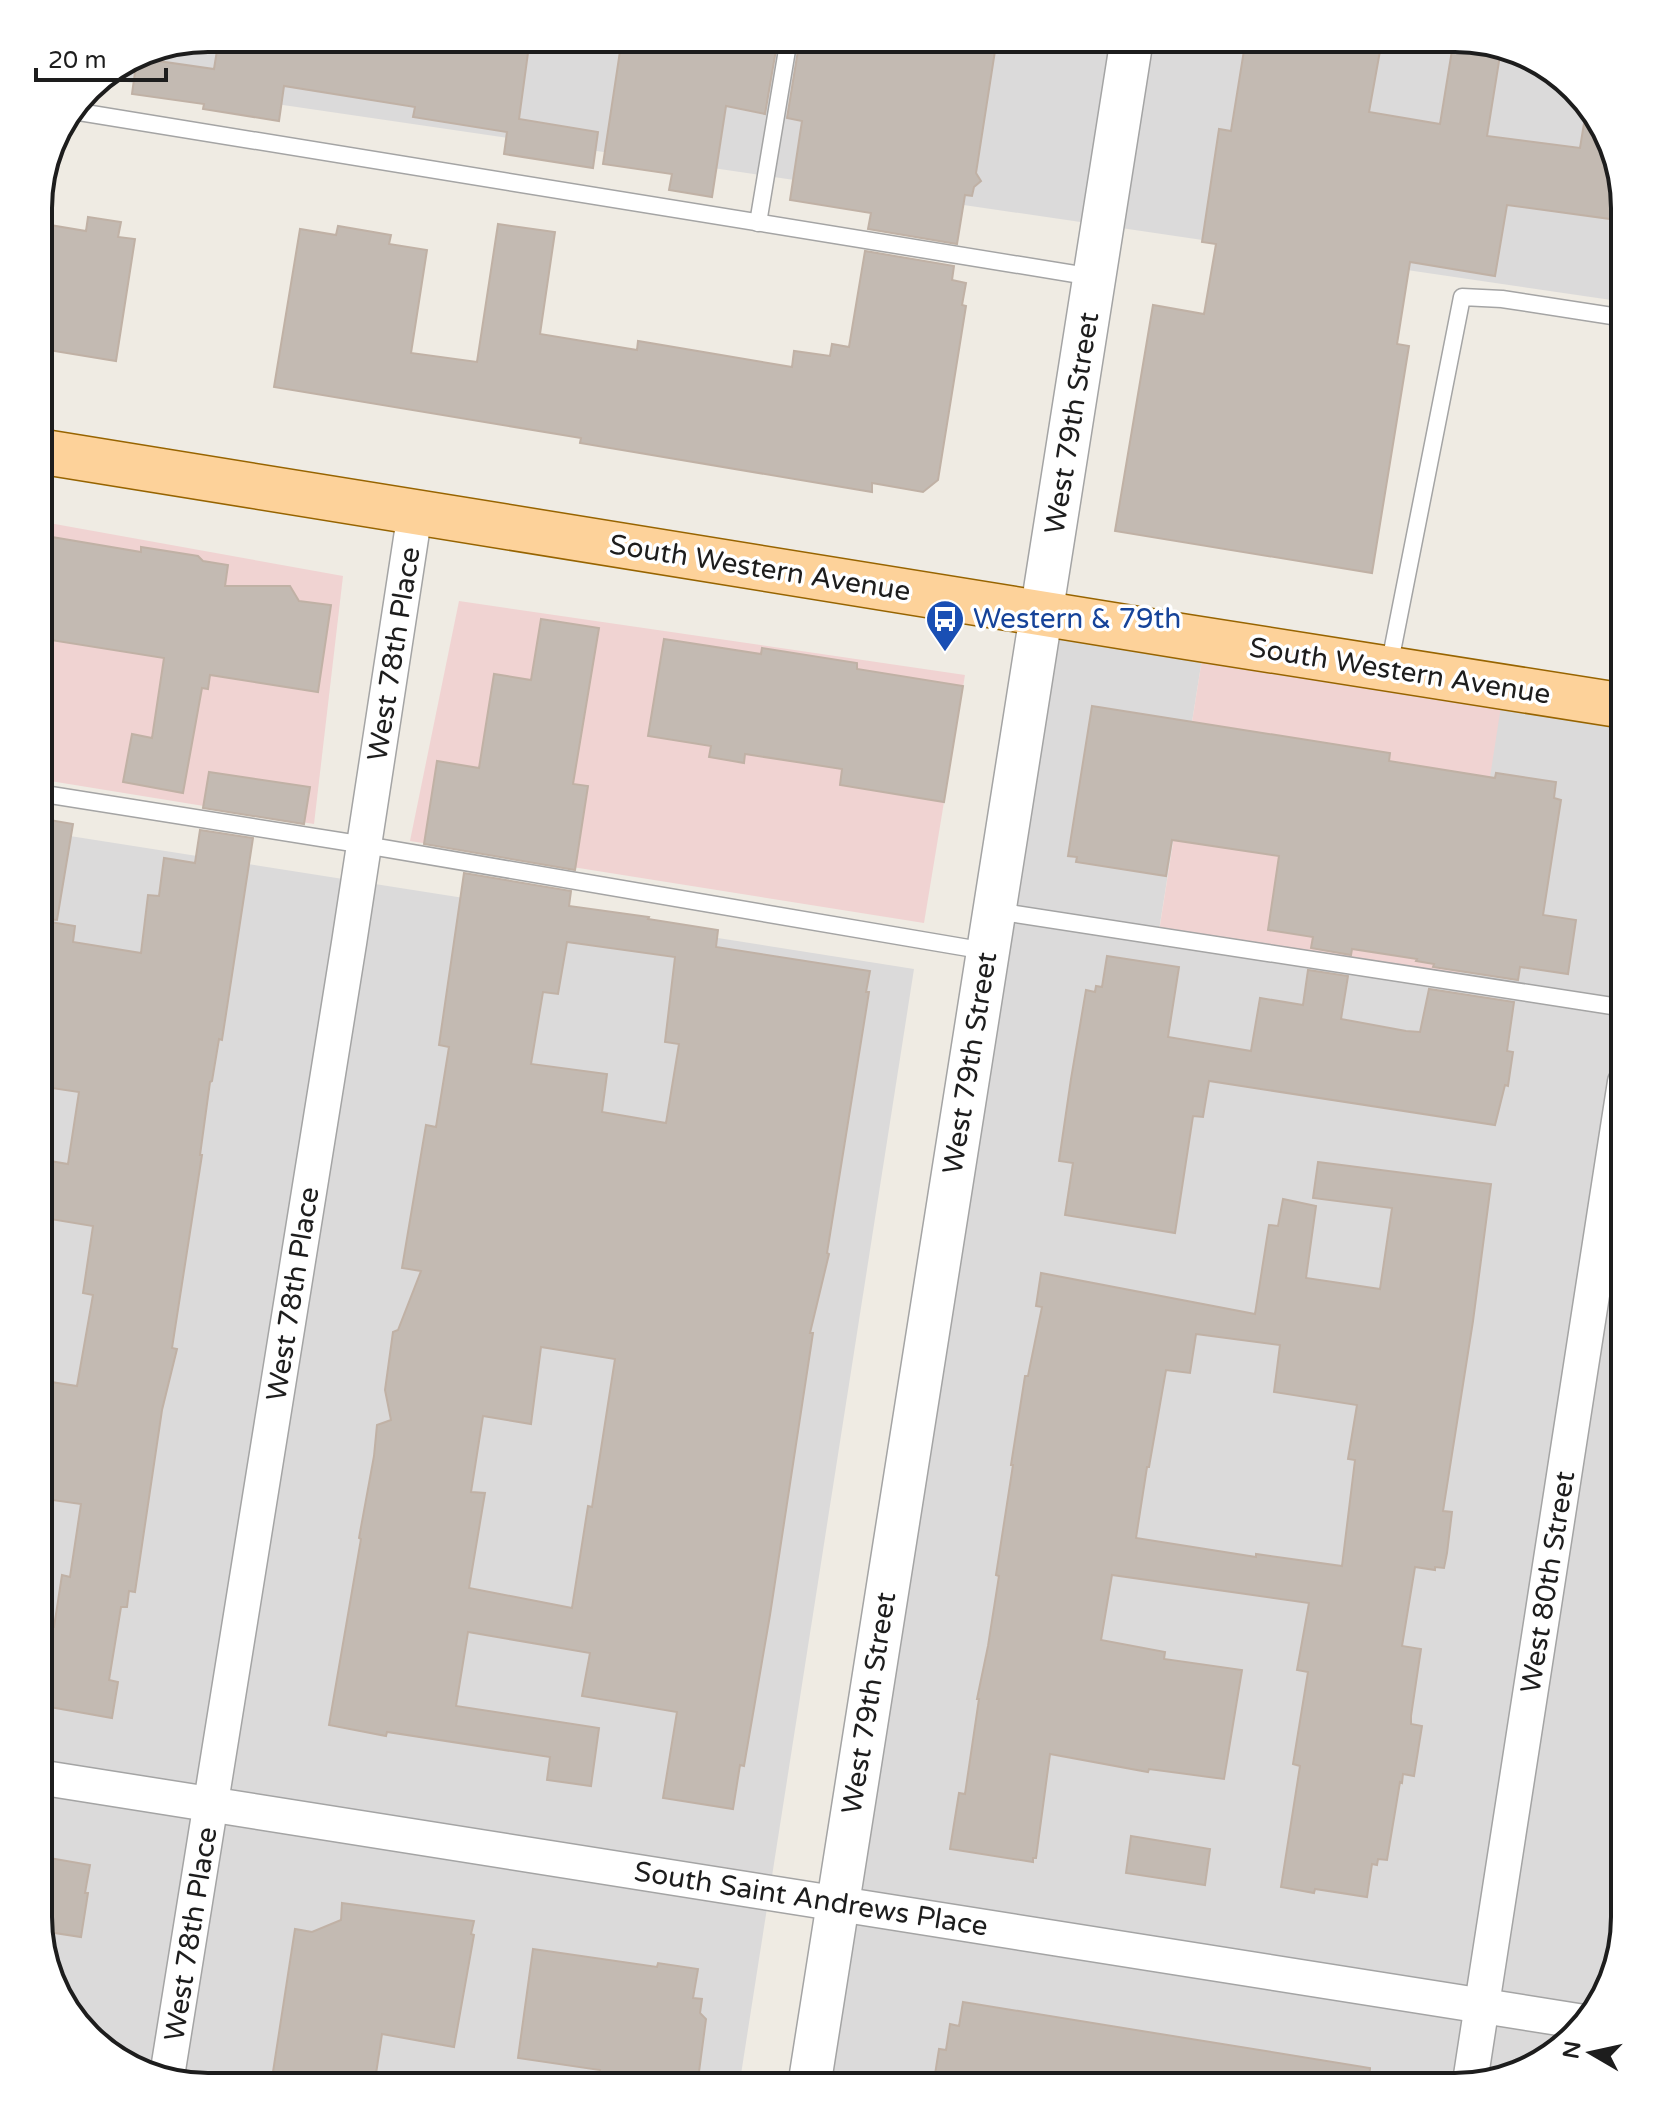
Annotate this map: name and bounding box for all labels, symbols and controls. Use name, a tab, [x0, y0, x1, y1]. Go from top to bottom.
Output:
scale bar	[36, 32, 166, 82]
text: 20 m	[48, 46, 106, 75]
street label: West 79th Street	[1038, 309, 1106, 536]
street label: South Western Avenue	[607, 527, 913, 609]
street label: West 78th Place	[360, 544, 428, 764]
bus stop icon: Western & 79th	[924, 598, 966, 653]
place label: Western & 79th	[973, 602, 1181, 636]
street label: South Western Avenue	[1247, 630, 1553, 712]
street label: West 79th Street	[936, 949, 1004, 1176]
street label: West 78th Place	[259, 1184, 327, 1404]
street label: West 80th Street	[1514, 1468, 1582, 1695]
street label: West 79th Street	[835, 1589, 903, 1816]
street label: West 78th Place	[157, 1824, 225, 2044]
street label: South Saint Andrews Place	[632, 1854, 990, 1944]
north arrow	[1551, 2013, 1631, 2093]
text: N	[1558, 2039, 1586, 2061]

